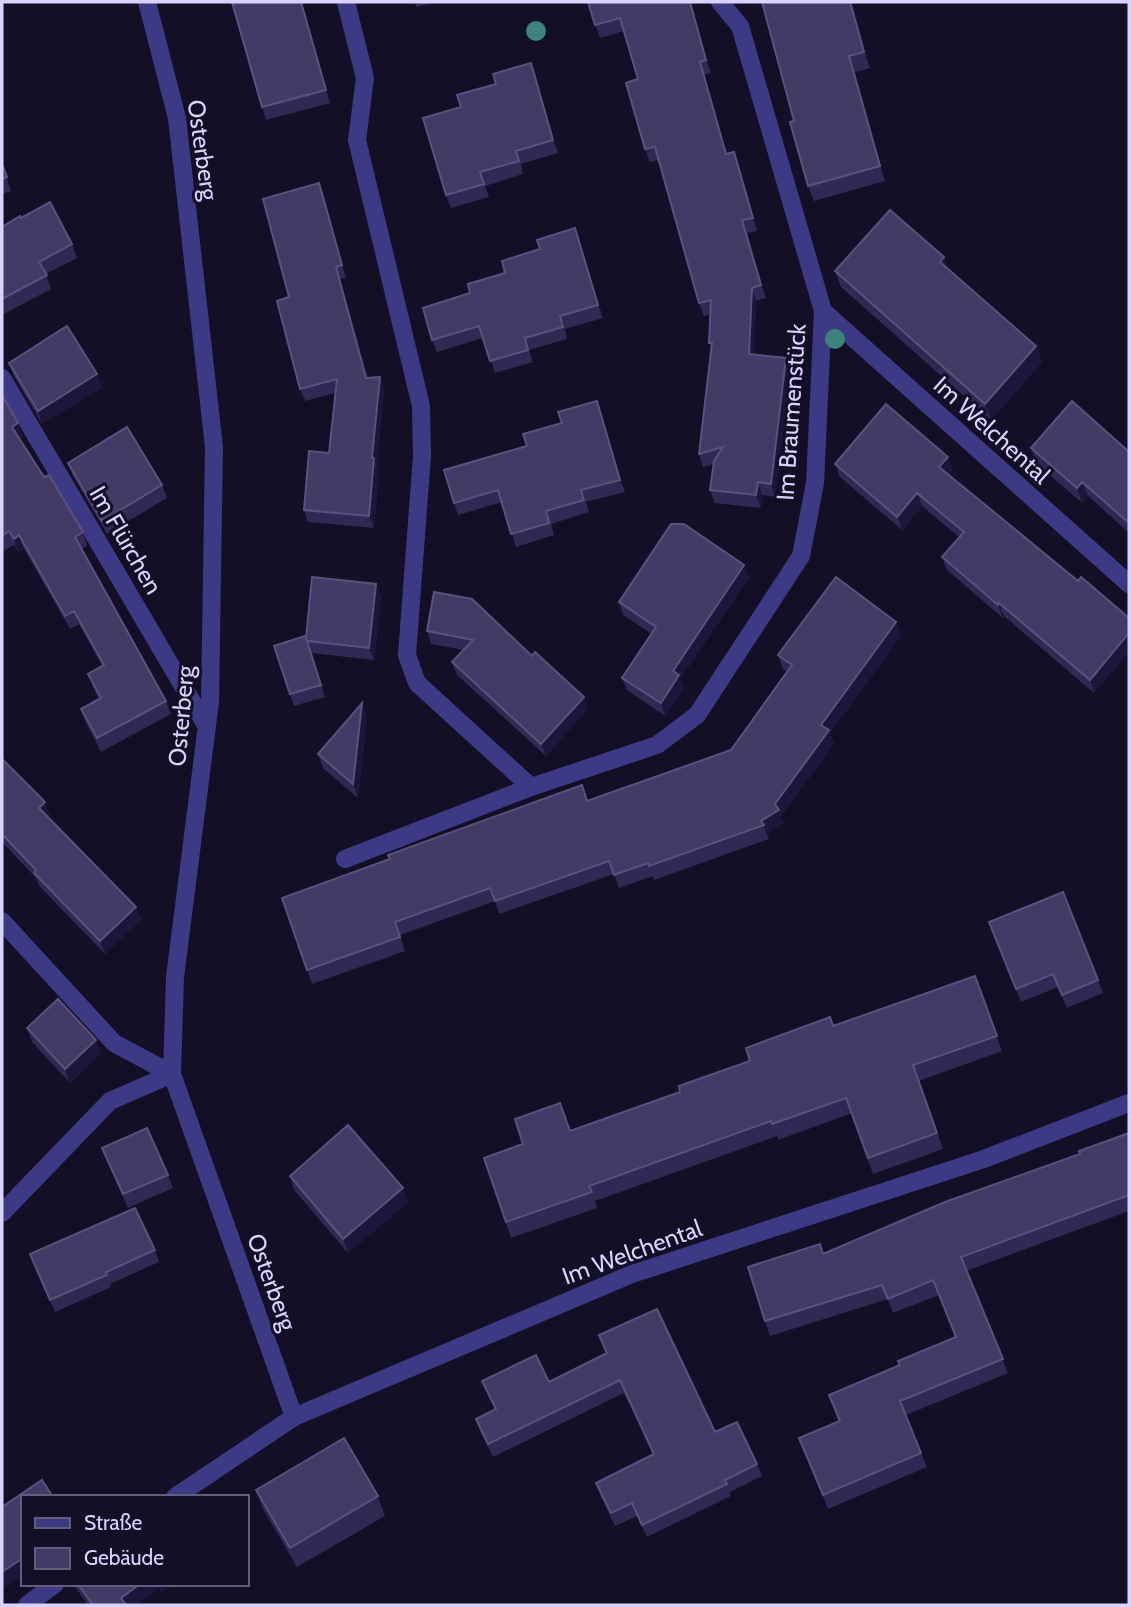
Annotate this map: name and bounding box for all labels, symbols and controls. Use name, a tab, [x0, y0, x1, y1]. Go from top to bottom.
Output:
street label: Osterberg	[182, 98, 225, 203]
street label: Im Braumenstück	[770, 322, 812, 501]
street label: Im Welchental	[928, 370, 1056, 490]
street label: Im Flürchen	[83, 481, 169, 599]
street label: Osterberg	[162, 663, 200, 768]
street label: Im Welchental	[558, 1213, 706, 1291]
street label: Osterberg	[241, 1230, 303, 1335]
legend	[21, 1495, 248, 1586]
text: Straße	[84, 1510, 143, 1535]
text: Gebäude	[84, 1545, 164, 1570]

